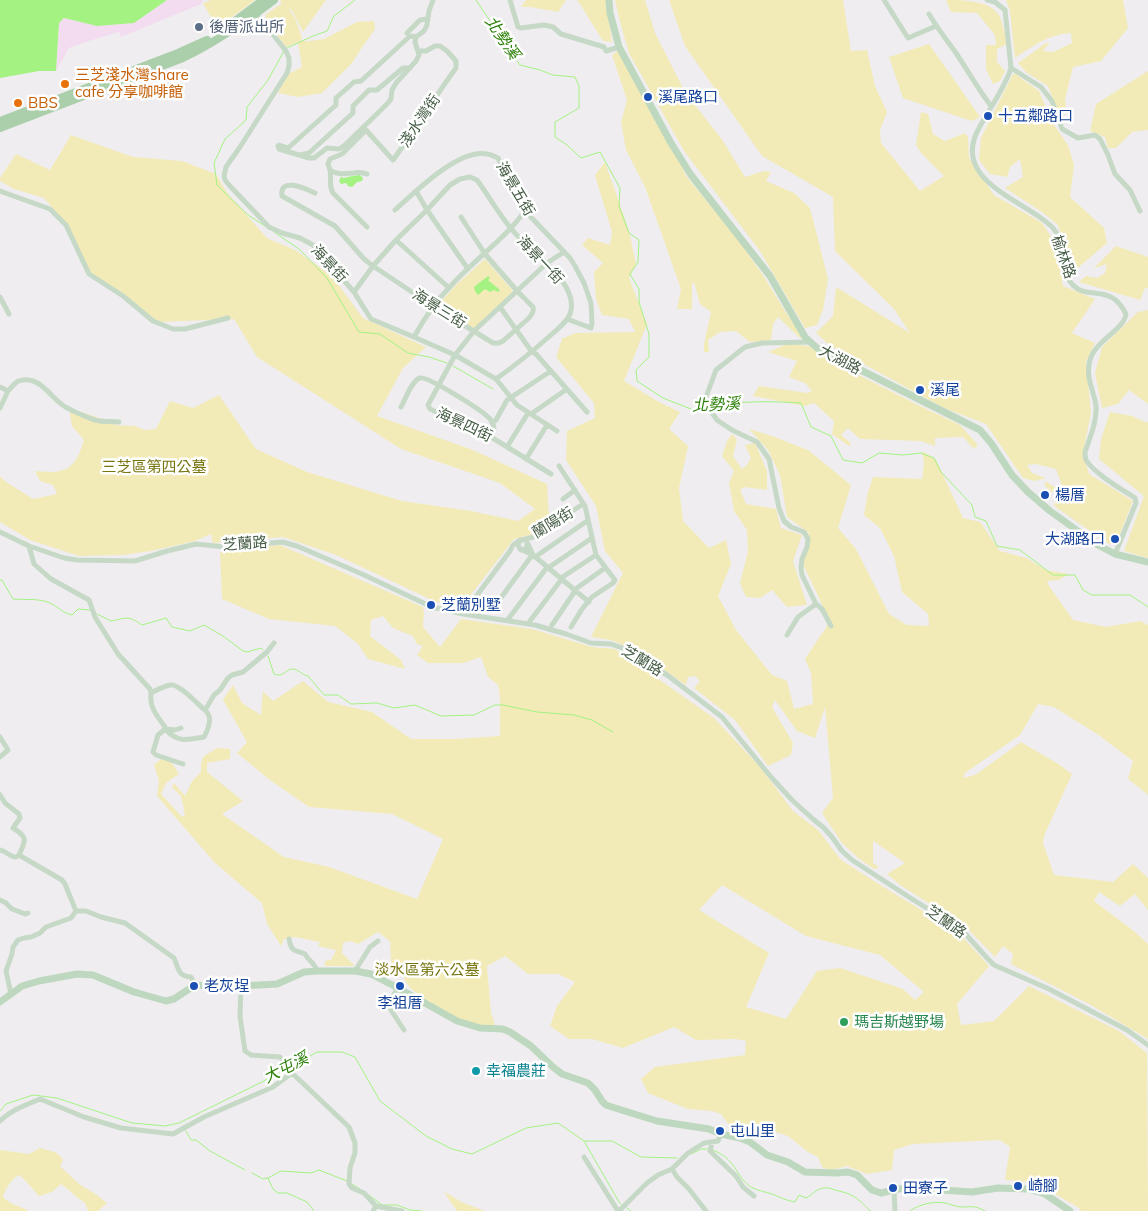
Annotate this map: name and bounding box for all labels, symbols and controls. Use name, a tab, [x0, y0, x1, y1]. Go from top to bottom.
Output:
water label: 北勢溪	[481, 13, 523, 63]
place label: 後厝派出所	[209, 18, 284, 36]
marker: 後厝派出所	[193, 21, 205, 33]
place label: 三芝淺水灣share cafe 分享咖啡館	[75, 66, 189, 101]
marker: 三芝淺水灣share cafe 分享咖啡館	[59, 78, 71, 90]
place label: 溪尾路口	[658, 88, 718, 106]
street label: 淺水灣街	[396, 91, 444, 151]
marker: 溪尾路口	[642, 91, 654, 103]
place label: BBS	[28, 94, 58, 112]
marker: BBS	[12, 97, 24, 109]
place label: 十五鄰路口	[998, 107, 1073, 125]
marker: 十五鄰路口	[982, 110, 994, 122]
street label: 海景五街	[492, 159, 538, 219]
street label: 海景一街	[513, 232, 567, 288]
street label: 榆林路	[1047, 233, 1079, 281]
street label: 海景街	[307, 241, 351, 287]
street label: 海景三街	[409, 285, 469, 333]
street label: 大湖路	[816, 341, 864, 379]
place label: 溪尾	[930, 381, 960, 399]
marker: 溪尾	[914, 384, 926, 396]
water label: 北勢溪	[692, 394, 740, 416]
street label: 海景四街	[433, 404, 495, 446]
park label: 三芝區第四公墓	[102, 458, 206, 476]
place label: 楊厝	[1055, 486, 1085, 504]
marker: 楊厝	[1039, 489, 1051, 501]
street label: 蘭陽街	[529, 504, 577, 542]
place label: 大湖路口	[1045, 530, 1105, 548]
street label: 芝蘭路	[222, 533, 268, 555]
marker: 大湖路口	[1109, 533, 1121, 545]
place label: 芝蘭別墅	[441, 596, 501, 614]
marker: 芝蘭別墅	[425, 599, 437, 611]
street label: 芝蘭路	[618, 642, 666, 680]
street label: 芝蘭路	[922, 902, 970, 942]
park label: 淡水區第六公墓	[375, 961, 479, 979]
place label: 老灰埕	[204, 977, 249, 995]
marker: 老灰埕	[188, 980, 200, 992]
marker: 李祖厝	[394, 980, 406, 992]
place label: 李祖厝	[378, 994, 422, 1012]
place label: 瑪吉斯越野場	[854, 1013, 944, 1031]
marker: 瑪吉斯越野場	[838, 1016, 850, 1028]
water label: 大屯溪	[260, 1049, 312, 1087]
place label: 幸福農莊	[486, 1062, 546, 1080]
marker: 幸福農莊	[470, 1065, 482, 1077]
place label: 屯山里	[730, 1122, 775, 1140]
marker: 屯山里	[714, 1125, 726, 1137]
place label: 崎腳	[1028, 1177, 1058, 1195]
place label: 田寮子	[903, 1179, 948, 1197]
marker: 崎腳	[1012, 1180, 1024, 1192]
marker: 田寮子	[887, 1182, 899, 1194]

